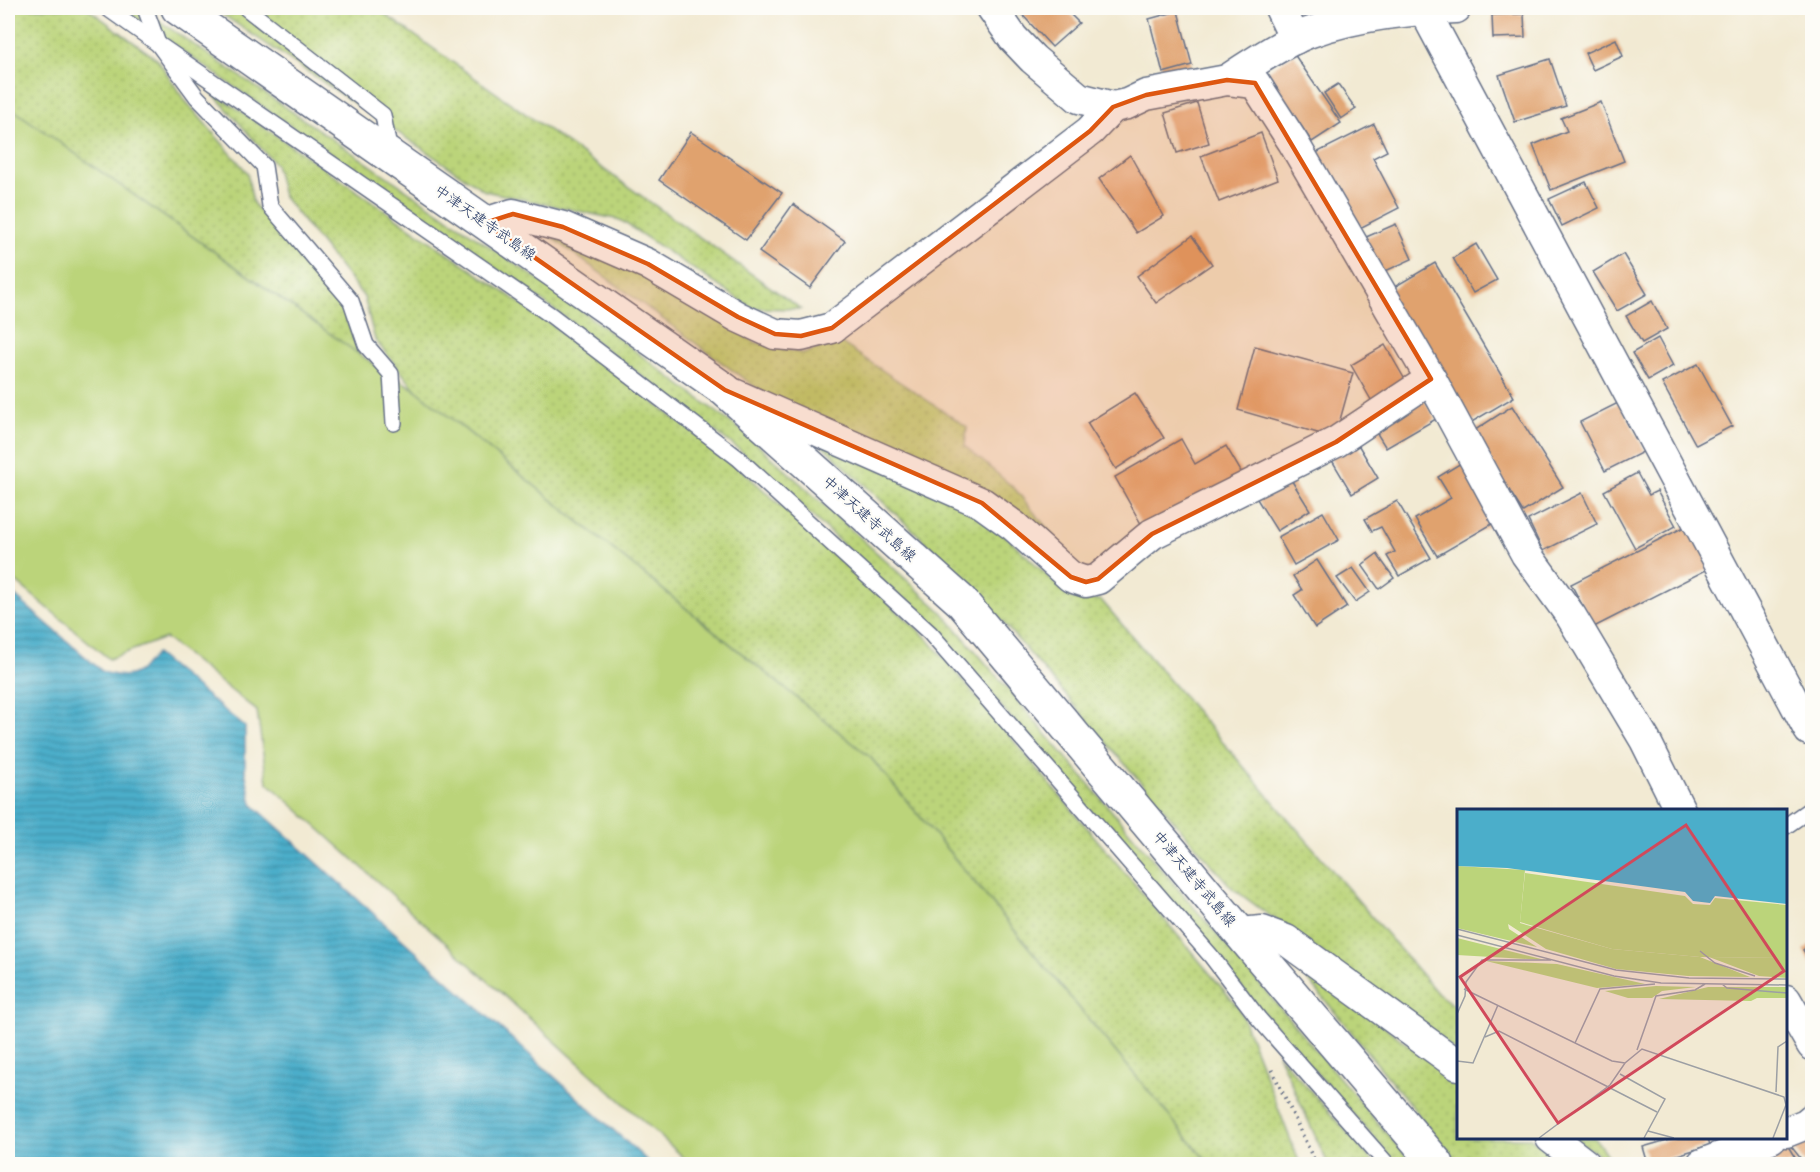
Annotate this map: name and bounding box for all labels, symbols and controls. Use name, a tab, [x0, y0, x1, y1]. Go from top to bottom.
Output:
street label: 中津天建寺武島線	[430, 181, 540, 265]
street label: 中津天建寺武島線	[818, 472, 920, 566]
inset map	[1457, 809, 1787, 1139]
street label: 中津天建寺武島線	[1148, 827, 1240, 931]

